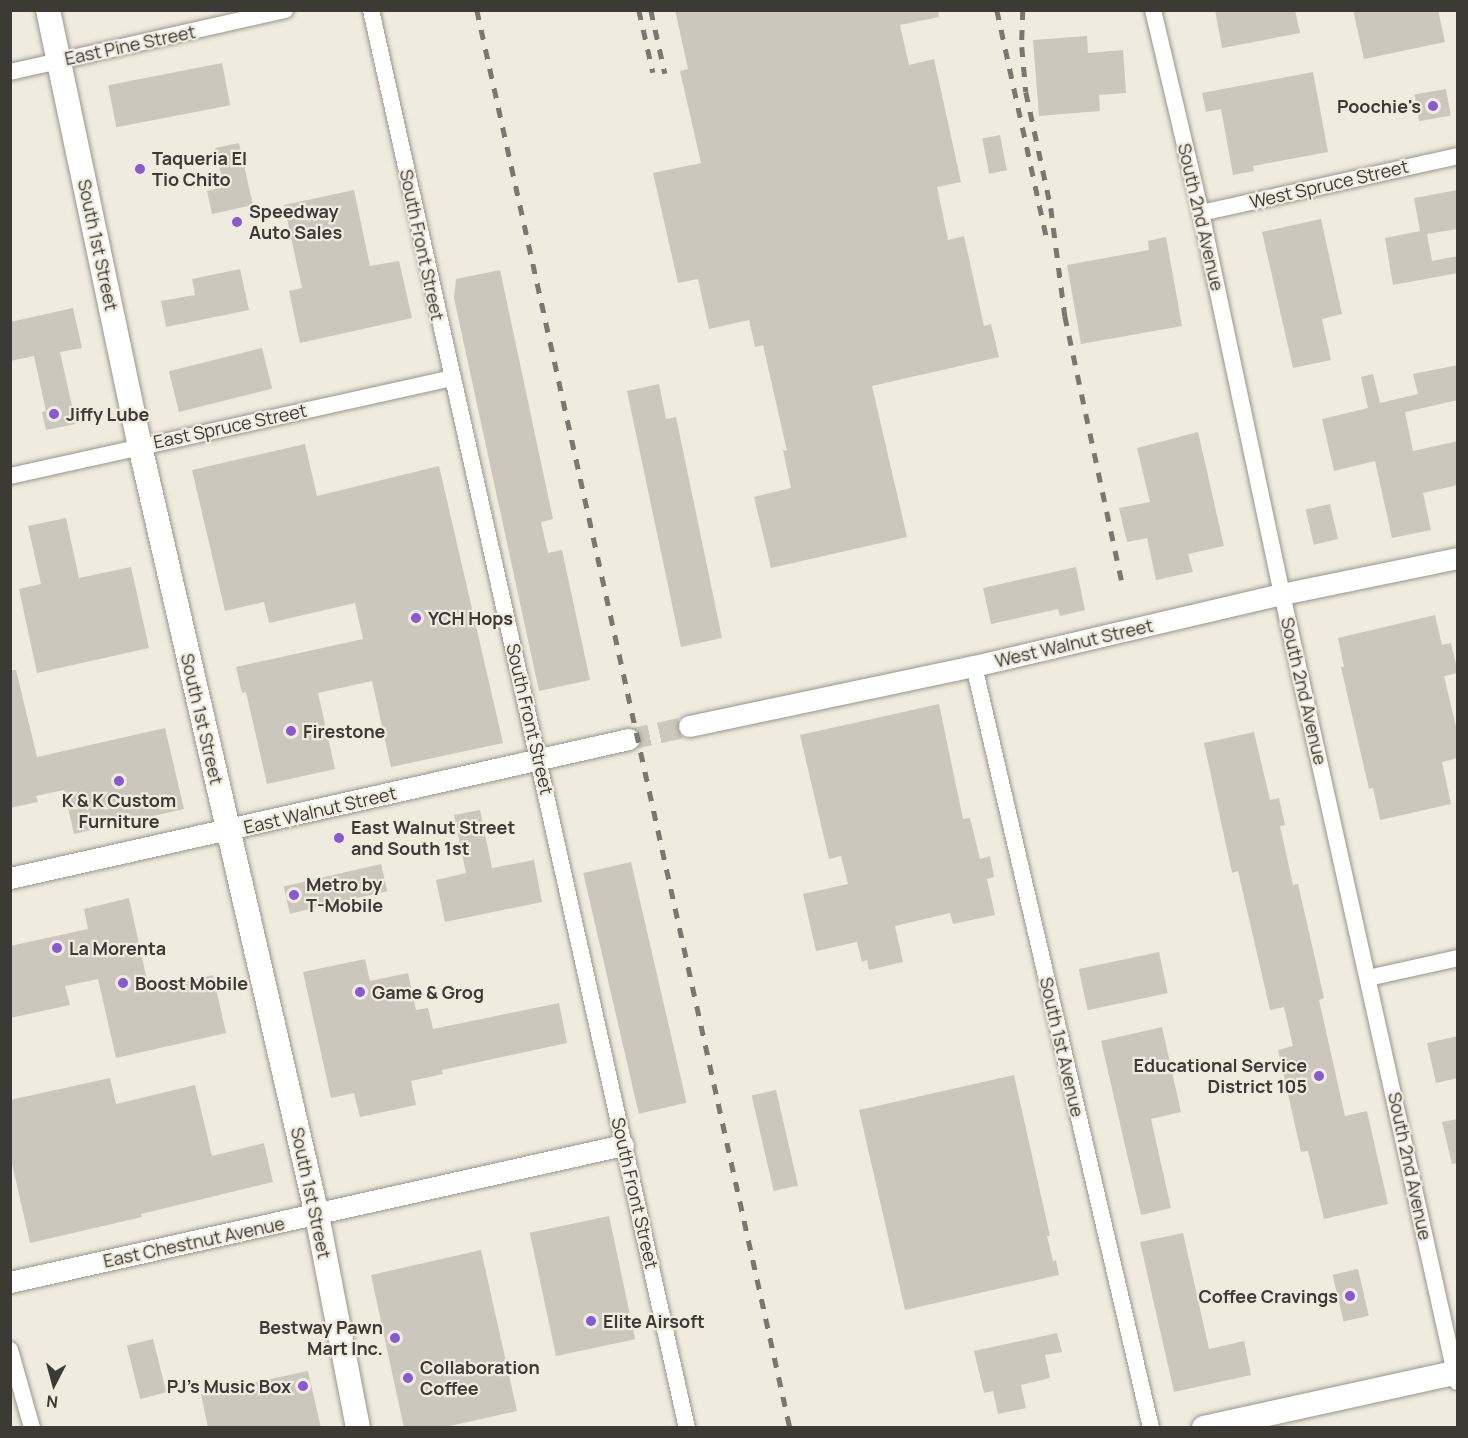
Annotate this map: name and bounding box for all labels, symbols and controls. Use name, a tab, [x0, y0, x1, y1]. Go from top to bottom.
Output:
street label: East Pine Street	[63, 21, 197, 69]
place label: Poochie's	[1337, 95, 1421, 117]
marker: Poochie's	[1426, 99, 1440, 113]
street label: South 2nd Avenue	[1174, 141, 1228, 293]
place label: Taqueria El Tio Chito	[152, 148, 247, 190]
street label: West Spruce Street	[1248, 155, 1410, 213]
marker: Taqueria El Tio Chito	[133, 162, 147, 176]
street label: South Front Street	[395, 167, 449, 323]
street label: South 1st Street	[73, 177, 123, 313]
place label: Speedway Auto Sales	[249, 201, 342, 244]
marker: Speedway Auto Sales	[230, 215, 244, 229]
street label: East Spruce Street	[151, 399, 309, 453]
place label: Jiffy Lube	[66, 403, 149, 425]
marker: Jiffy Lube	[47, 407, 61, 421]
place label: YCH Hops	[428, 607, 513, 629]
marker: YCH Hops	[409, 611, 423, 625]
street label: West Walnut Street	[993, 614, 1155, 672]
street label: South 2nd Avenue	[1277, 615, 1331, 767]
street label: South Front Street	[502, 641, 558, 797]
street label: South 1st Street	[176, 651, 228, 787]
place label: Firestone	[303, 720, 385, 742]
marker: Firestone	[284, 724, 298, 738]
marker: K & K Custom Furniture	[112, 774, 126, 788]
street label: East Walnut Street	[242, 782, 398, 838]
place label: K & K Custom Furniture	[61, 790, 177, 832]
place label: East Walnut Street and South 1st	[351, 817, 515, 860]
marker: East Walnut Street and South 1st	[332, 831, 346, 845]
place label: Metro by T-Mobile	[306, 874, 383, 916]
marker: Metro by T-Mobile	[287, 888, 301, 902]
place label: La Morenta	[69, 937, 166, 959]
marker: La Morenta	[50, 941, 64, 955]
place label: Boost Mobile	[135, 972, 248, 994]
street label: South 1st Avenue	[1035, 975, 1089, 1119]
marker: Boost Mobile	[116, 976, 130, 990]
place label: Game & Grog	[372, 981, 484, 1003]
marker: Game & Grog	[353, 985, 367, 999]
place label: Educational Service District 105	[1134, 1055, 1307, 1098]
marker: Educational Service District 105	[1312, 1069, 1326, 1083]
street label: South 2nd Avenue	[1384, 1090, 1436, 1242]
street label: South Front Street	[607, 1115, 663, 1271]
street label: South 1st Street	[286, 1125, 336, 1261]
street label: East Chestnut Avenue	[101, 1212, 287, 1272]
place label: Coffee Cravings	[1198, 1285, 1338, 1307]
marker: Coffee Cravings	[1343, 1289, 1357, 1303]
place label: Elite Airsoft	[603, 1310, 705, 1332]
marker: Elite Airsoft	[584, 1314, 598, 1328]
place label: Bestway Pawn Mart Inc.	[259, 1317, 383, 1360]
marker: Bestway Pawn Mart Inc.	[388, 1331, 402, 1345]
north arrow	[24, 1354, 84, 1414]
place label: Collaboration Coffee	[420, 1357, 540, 1400]
marker: Collaboration Coffee	[401, 1371, 415, 1385]
place label: PJ's Music Box	[167, 1375, 291, 1397]
marker: PJ's Music Box	[296, 1379, 310, 1393]
text: N	[45, 1390, 59, 1413]

